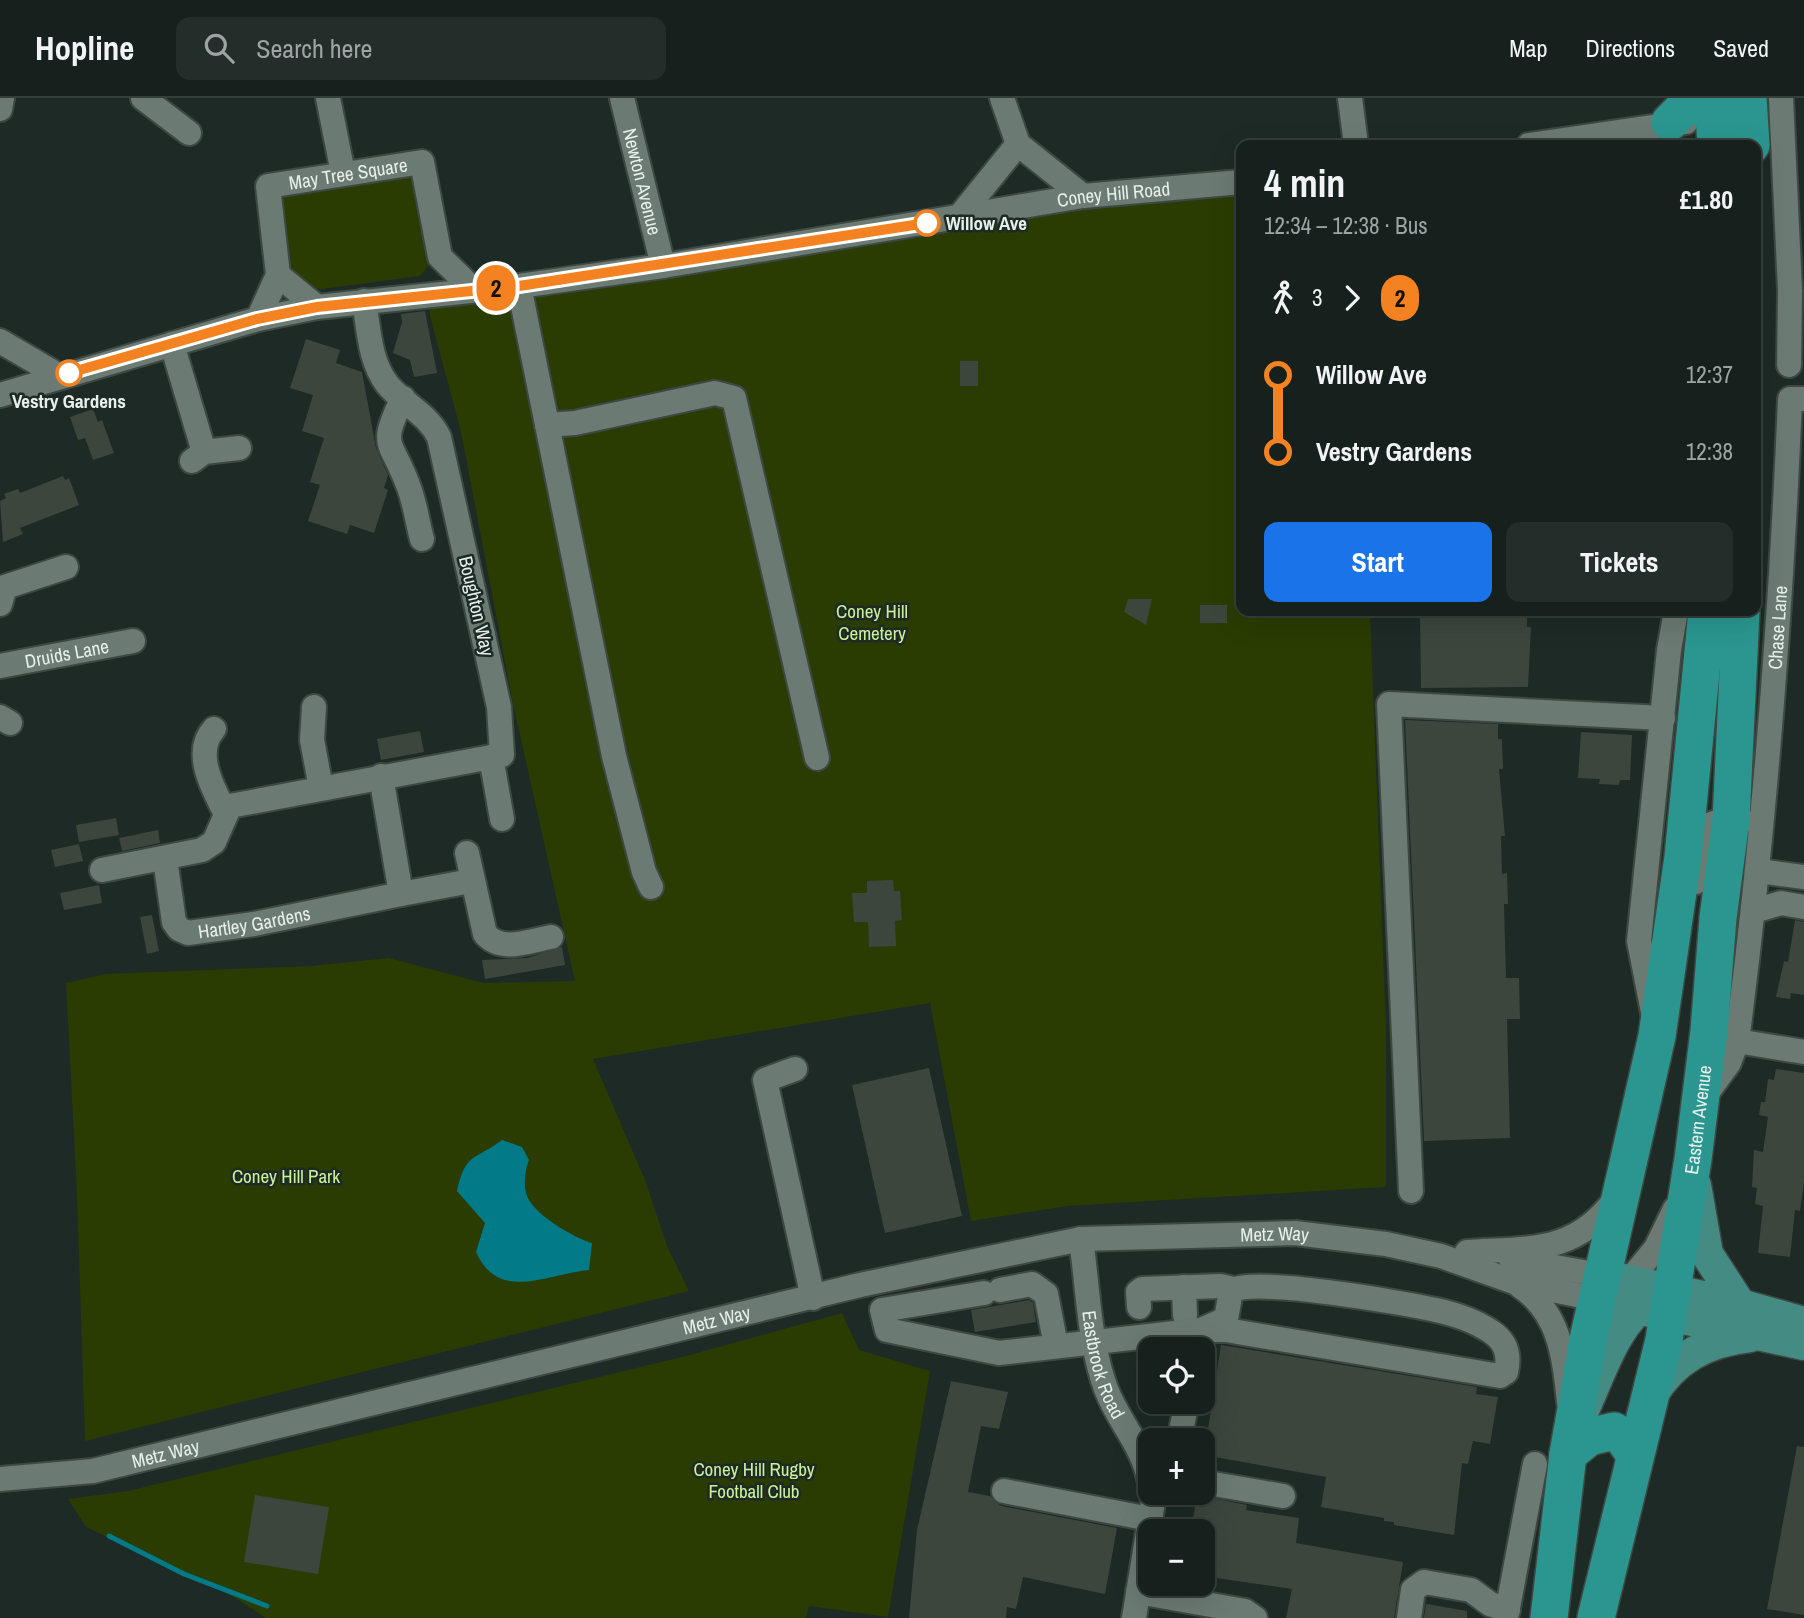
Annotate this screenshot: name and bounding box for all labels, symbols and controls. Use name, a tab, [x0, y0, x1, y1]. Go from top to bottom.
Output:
search box	[176, 17, 666, 80]
text: Hopline	[35, 26, 134, 70]
icon: search	[200, 29, 238, 67]
text: Search here	[256, 31, 372, 66]
text: Map	[1509, 32, 1547, 64]
text: Directions	[1585, 32, 1675, 64]
text: Saved	[1713, 32, 1769, 64]
street label: Newton Avenue	[617, 126, 668, 238]
street label: May Tree Square	[287, 151, 409, 196]
text: 4 min	[1264, 158, 1345, 209]
street label: Coney Hill Road	[1055, 175, 1171, 213]
text: £1.80	[1680, 182, 1733, 217]
marker: Willow Ave	[914, 210, 940, 236]
place label: Willow Ave	[946, 210, 1027, 236]
text: 12:34 – 12:38 · Bus	[1264, 210, 1428, 241]
line badge: 2	[473, 265, 519, 311]
text: 2	[491, 272, 501, 304]
icon: walk	[1264, 279, 1302, 317]
icon: forward	[1333, 279, 1371, 317]
text: 3	[1312, 282, 1323, 313]
text: 2	[1395, 282, 1405, 314]
text: Willow Ave	[1316, 357, 1427, 392]
text: 12:37	[1686, 359, 1733, 390]
marker: Vestry Gardens	[56, 360, 82, 386]
place label: Vestry Gardens	[12, 388, 126, 414]
text: Vestry Gardens	[1316, 434, 1472, 469]
text: 12:38	[1686, 436, 1733, 467]
button: Start	[1264, 522, 1492, 602]
button: Tickets	[1506, 522, 1733, 602]
street label: Boughton Way	[453, 554, 501, 659]
street label: Chase Lane	[1762, 585, 1793, 671]
park label: Coney Hill Cemetery	[836, 598, 908, 646]
street label: Druids Lane	[23, 633, 111, 674]
street label: Hartley Gardens	[196, 900, 313, 945]
street label: Eastern Avenue	[1678, 1064, 1718, 1176]
park label: Coney Hill Park	[232, 1163, 340, 1189]
street label: Metz Way	[1240, 1220, 1311, 1248]
street label: Metz Way	[680, 1299, 753, 1341]
street label: Eastbrook Road	[1076, 1309, 1131, 1424]
map controls	[1138, 1337, 1215, 1596]
button: locate	[1138, 1337, 1215, 1414]
button: +	[1138, 1428, 1215, 1505]
street label: Metz Way	[129, 1433, 202, 1474]
park label: Coney Hill Rugby Football Club	[693, 1456, 815, 1504]
button: −	[1138, 1519, 1215, 1596]

